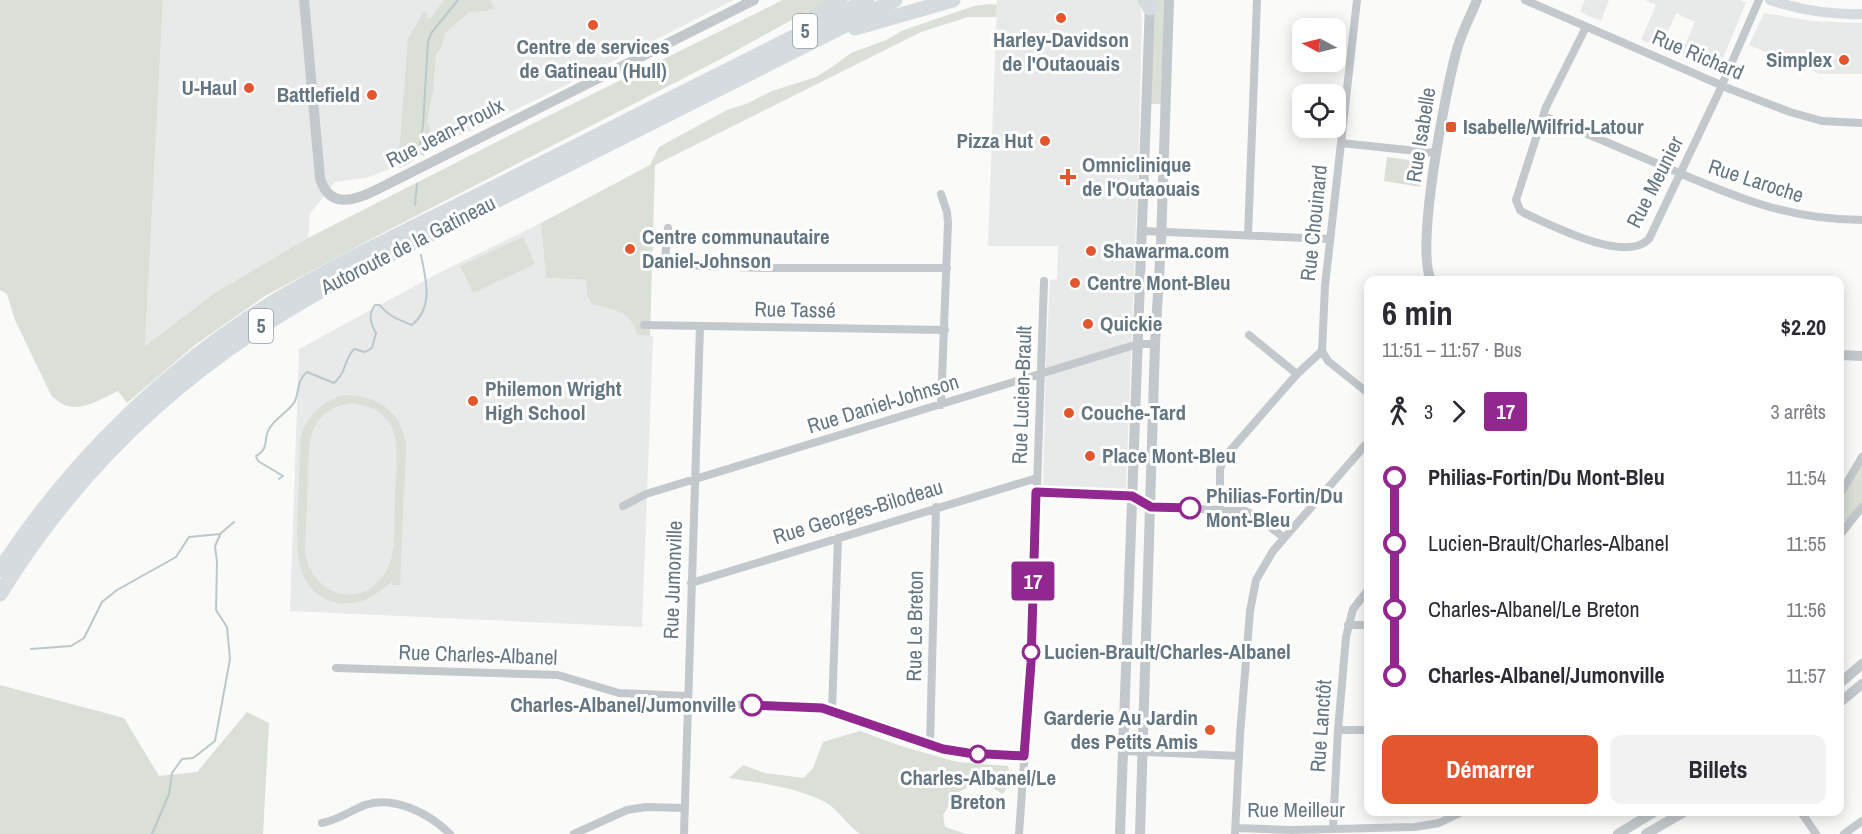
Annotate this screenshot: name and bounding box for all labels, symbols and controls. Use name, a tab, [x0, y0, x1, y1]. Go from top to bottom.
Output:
marker: Harley-Davidson de l'Outaouais	[1054, 11, 1068, 25]
road number: 5	[793, 14, 817, 48]
marker: Centre de services de Gatineau (Hull)	[586, 18, 600, 32]
north arrow	[1292, 18, 1346, 72]
map controls	[1292, 18, 1346, 138]
street label: Rue Richard	[1648, 22, 1748, 87]
place label: Harley-Davidson de l'Outaouais	[993, 25, 1129, 78]
place label: Centre de services de Gatineau (Hull)	[516, 32, 670, 85]
place label: Simplex	[1766, 45, 1832, 74]
marker: Simplex	[1837, 53, 1851, 67]
place label: U-Haul	[182, 73, 237, 102]
place label: Battlefield	[277, 80, 360, 109]
marker: U-Haul	[242, 81, 256, 95]
button: locate	[1292, 84, 1346, 138]
street label: Rue Isabelle	[1399, 85, 1442, 184]
marker: Battlefield	[365, 88, 379, 102]
street label: Rue Jean-Proulx	[381, 90, 509, 175]
place label: Isabelle/Wilfrid-Latour	[1463, 112, 1644, 141]
marker: Isabelle/Wilfrid-Latour	[1444, 120, 1458, 134]
place label: Pizza Hut	[956, 126, 1033, 155]
street label: Rue Meunier	[1619, 131, 1690, 233]
marker: Pizza Hut	[1038, 134, 1052, 148]
place label: Omniclinique de l'Outaouais	[1082, 150, 1200, 203]
street label: Rue Laroche	[1705, 151, 1808, 210]
street label: Rue Chouinard	[1293, 163, 1334, 283]
marker: Omniclinique de l'Outaouais	[1059, 168, 1077, 186]
street label: Autoroute de la Gatineau	[315, 188, 500, 302]
place label: Centre communautaire Daniel-Johnson	[642, 222, 830, 275]
place label: Shawarma.com	[1103, 236, 1229, 265]
marker: Centre communautaire Daniel-Johnson	[623, 242, 637, 256]
marker: Shawarma.com	[1084, 244, 1098, 258]
place label: Centre Mont-Bleu	[1087, 268, 1231, 297]
marker: Centre Mont-Bleu	[1068, 276, 1082, 290]
text: 6 min	[1382, 291, 1453, 335]
street label: Rue Tassé	[754, 294, 836, 325]
road number: 5	[249, 309, 273, 343]
place label: Quickie	[1100, 309, 1162, 338]
text: $2.20	[1781, 312, 1826, 342]
marker: Quickie	[1081, 317, 1095, 331]
street label: Rue Lucien-Brault	[1005, 325, 1038, 465]
text: 11:51 – 11:57 · Bus	[1382, 336, 1522, 363]
street label: Rue Daniel-Johnson	[804, 367, 962, 440]
place label: Philemon Wright High School	[485, 374, 622, 427]
marker: Philemon Wright High School	[466, 394, 480, 408]
icon: walk	[1382, 395, 1415, 428]
icon: forward	[1442, 395, 1475, 428]
text: 17	[1496, 397, 1515, 426]
place label: Couche-Tard	[1081, 398, 1186, 427]
text: 3	[1424, 398, 1433, 425]
text: 3 arrêts	[1770, 398, 1826, 425]
marker: Couche-Tard	[1062, 406, 1076, 420]
place label: Place Mont-Bleu	[1102, 441, 1236, 470]
marker: Place Mont-Bleu	[1083, 449, 1097, 463]
text: Philias-Fortin/Du Mont-Bleu	[1428, 462, 1665, 492]
text: 11:54	[1786, 464, 1826, 491]
street label: Rue Georges-Bilodeau	[769, 472, 946, 551]
place label: Philias-Fortin/Du Mont-Bleu	[1206, 481, 1343, 534]
marker: Philias-Fortin/Du Mont-Bleu	[1179, 497, 1201, 519]
street label: Rue Jumonville	[656, 520, 689, 640]
text: Lucien-Brault/Charles-Albanel	[1428, 528, 1669, 558]
text: 11:55	[1786, 530, 1826, 557]
line badge: 17	[1006, 562, 1060, 600]
text: 17	[1023, 567, 1043, 596]
street label: Rue Le Breton	[899, 570, 930, 682]
text: Charles-Albanel/Le Breton	[1428, 594, 1640, 624]
text: 11:56	[1786, 596, 1826, 623]
street label: Rue Charles-Albanel	[398, 637, 558, 672]
place label: Lucien-Brault/Charles-Albanel	[1044, 637, 1291, 666]
marker: Lucien-Brault/Charles-Albanel	[1022, 643, 1040, 661]
text: Charles-Albanel/Jumonville	[1428, 660, 1665, 690]
text: 11:57	[1786, 662, 1826, 689]
street label: Rue Lanctôt	[1303, 678, 1338, 773]
place label: Charles-Albanel/Jumonville	[510, 690, 736, 719]
marker: Charles-Albanel/Jumonville	[741, 694, 763, 716]
place label: Garderie Au Jardin des Petits Amis	[1044, 703, 1198, 756]
marker: Garderie Au Jardin des Petits Amis	[1203, 723, 1217, 737]
button: Démarrer	[1382, 735, 1598, 804]
button: Billets	[1610, 735, 1826, 804]
marker: Charles-Albanel/Le Breton	[969, 745, 987, 763]
place label: Charles-Albanel/Le Breton	[900, 763, 1056, 816]
street label: Rue Meilleur	[1247, 795, 1345, 824]

